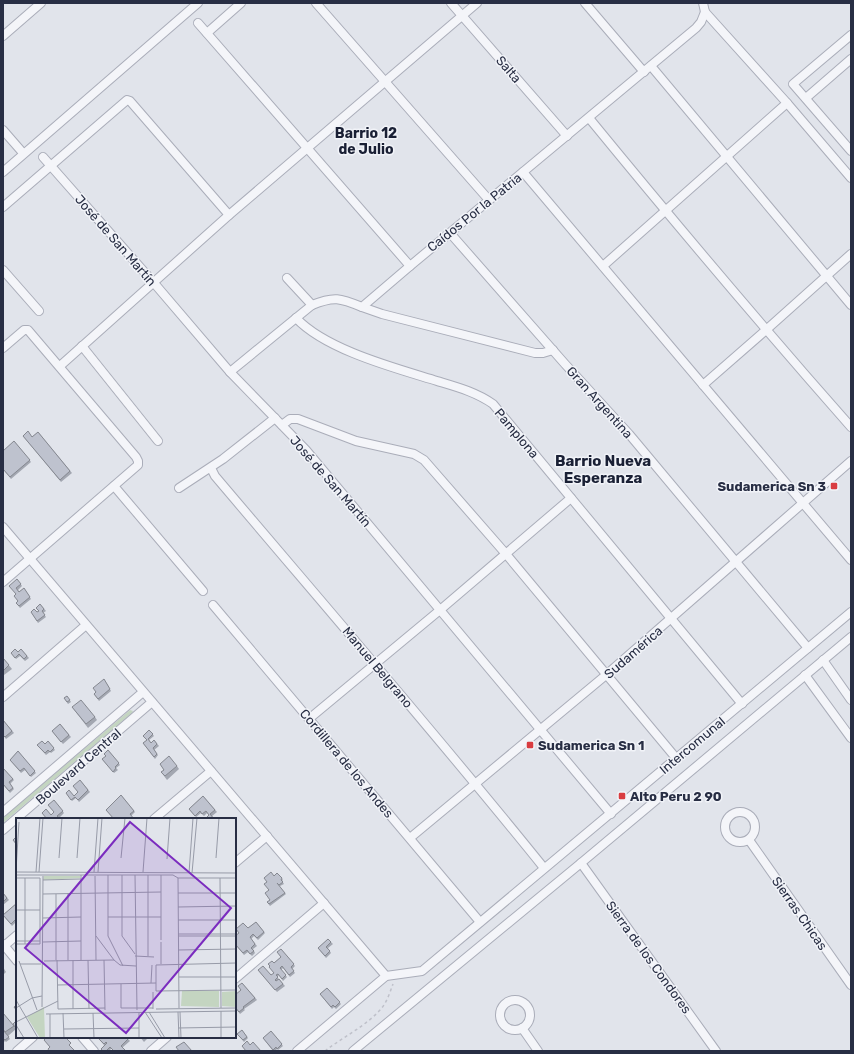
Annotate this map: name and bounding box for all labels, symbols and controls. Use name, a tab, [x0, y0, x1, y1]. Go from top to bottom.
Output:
street label: Salta	[493, 53, 524, 86]
district label: Barrio 12 de Julio	[335, 125, 397, 158]
street label: Caídos Por la Patria	[424, 170, 524, 255]
street label: José de San Martín	[72, 192, 159, 289]
street label: Gran Argentina	[563, 363, 636, 442]
street label: Pamplona	[491, 405, 542, 461]
street label: José de San Martín	[287, 433, 374, 530]
district label: Barrio Nueva Esperanza	[555, 452, 651, 487]
place label: Sudamerica Sn 3	[718, 479, 826, 494]
marker: Sudamerica Sn 3	[829, 481, 839, 491]
street label: Sudamérica	[601, 623, 665, 682]
street label: Manuel Belgrano	[339, 624, 416, 711]
street label: Cordillera de los Andes	[297, 706, 397, 821]
street label: Intercomunal	[657, 714, 728, 777]
street label: Boulevard Central	[33, 725, 124, 807]
place label: Sudamerica Sn 1	[538, 738, 644, 753]
marker: Sudamerica Sn 1	[525, 740, 535, 750]
place label: Alto Peru 2 90	[630, 789, 722, 804]
marker: Alto Peru 2 90	[617, 791, 627, 801]
inset map	[16, 818, 236, 1038]
street label: Sierras Chicas	[769, 874, 831, 953]
street label: Sierra de los Condores	[603, 898, 695, 1017]

